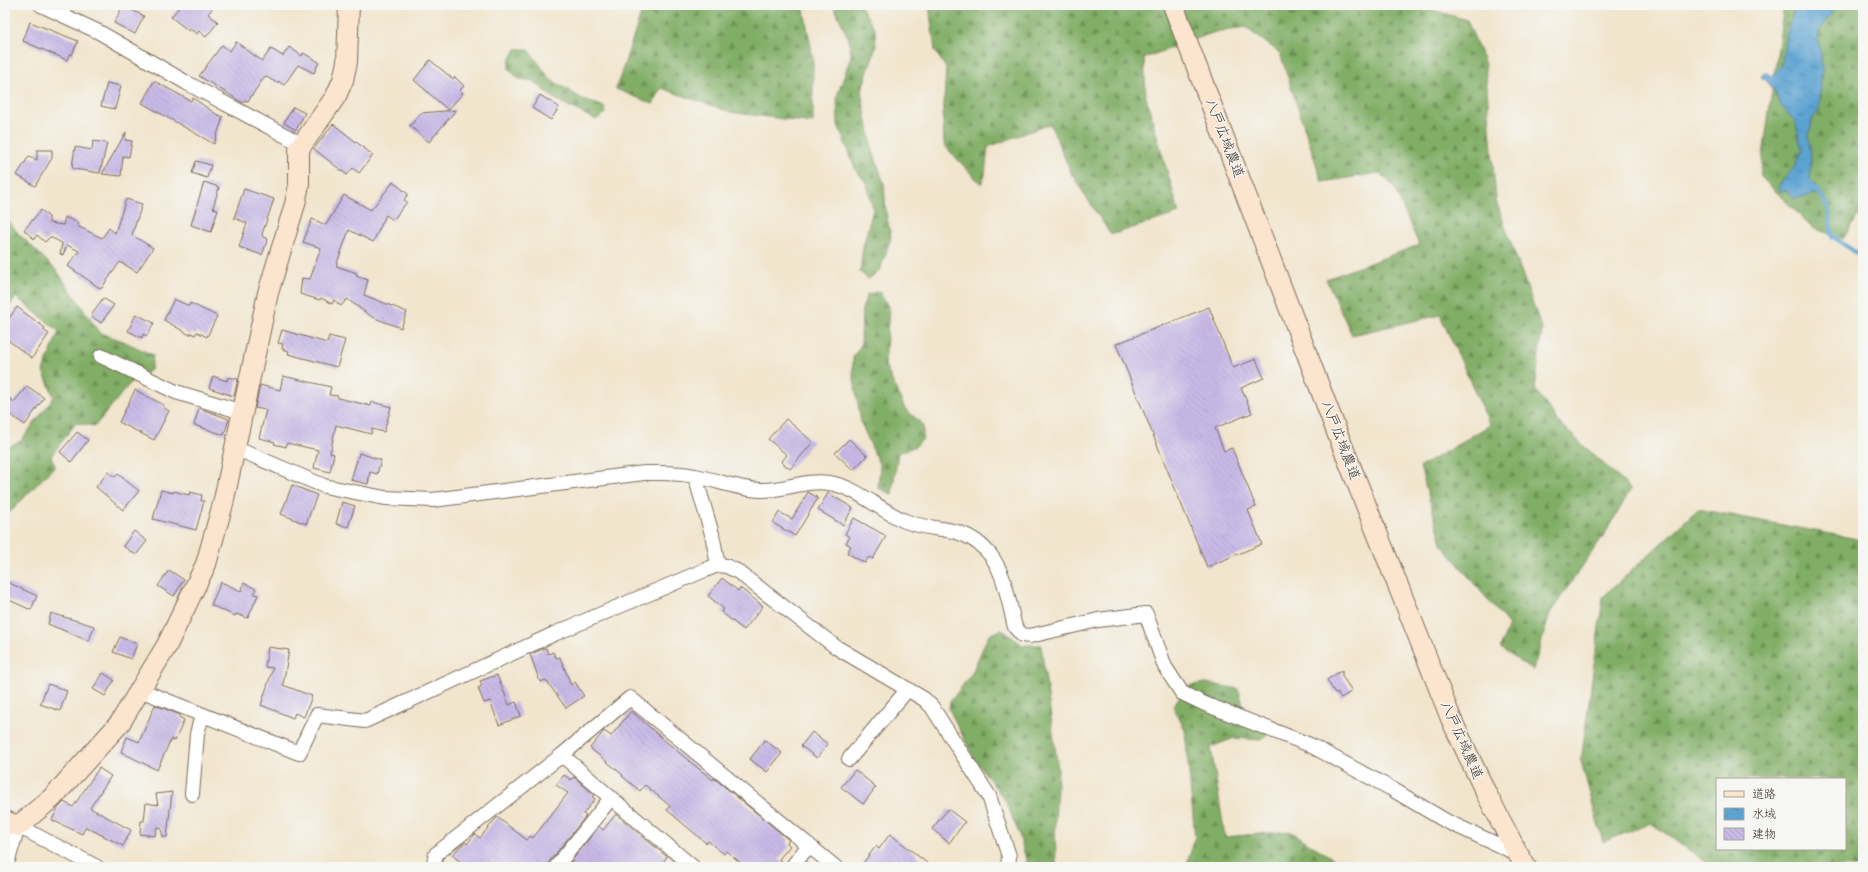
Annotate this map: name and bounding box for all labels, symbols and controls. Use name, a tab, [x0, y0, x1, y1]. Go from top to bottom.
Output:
street label: 八戸広域農道	[1202, 96, 1248, 180]
street label: 八戸広域農道	[1318, 398, 1364, 482]
street label: 八戸広域農道	[1437, 698, 1487, 782]
legend	[1716, 778, 1846, 850]
text: 道路	[1752, 787, 1776, 801]
text: 水域	[1752, 807, 1776, 821]
text: 建物	[1752, 827, 1776, 841]

